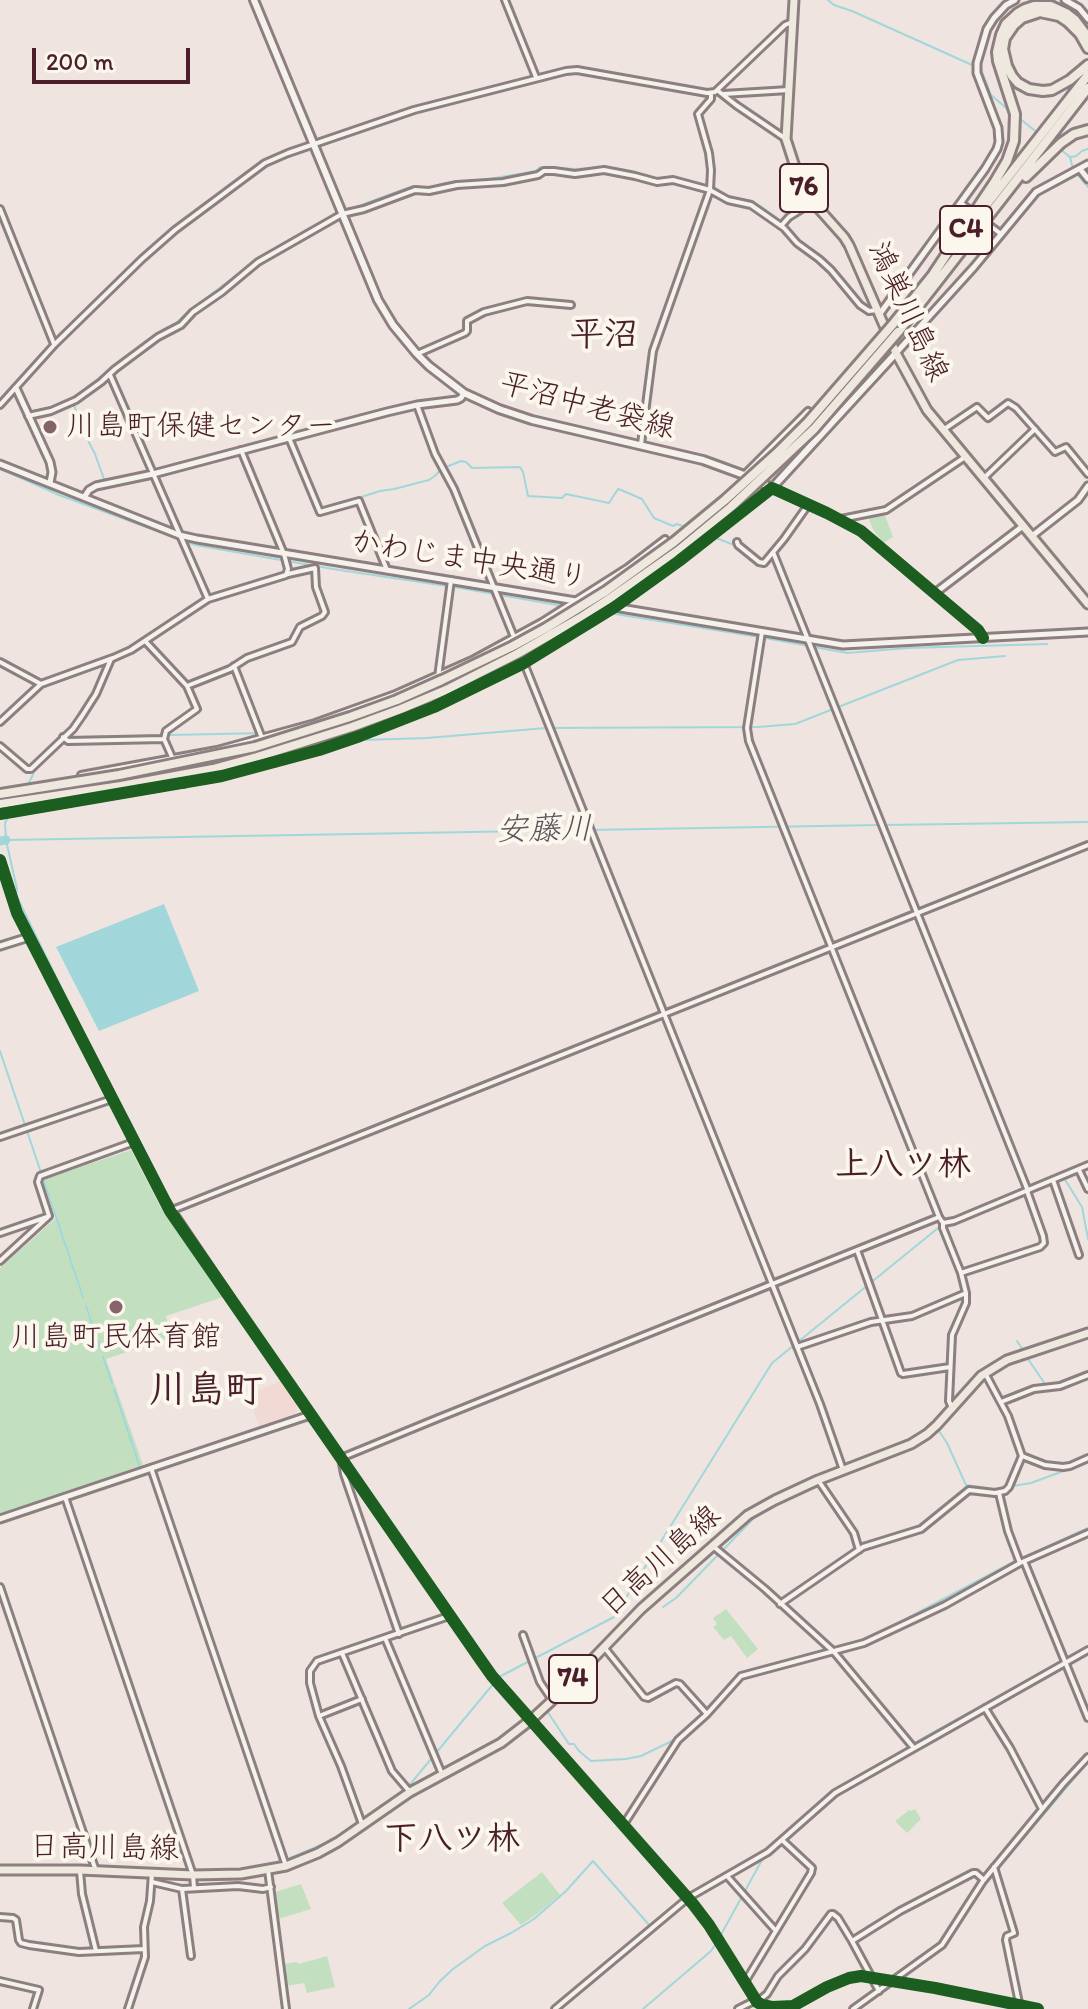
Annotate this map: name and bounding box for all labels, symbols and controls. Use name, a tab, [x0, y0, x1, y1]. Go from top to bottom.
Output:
scale bar	[36, 32, 194, 82]
text: 200 m	[46, 47, 114, 76]
road number: 76	[780, 164, 828, 212]
road number: C4	[940, 206, 992, 254]
street label: 鴻巣川島線	[859, 236, 955, 388]
district label: 平沼	[570, 316, 638, 356]
street label: 平沼中老袋線	[495, 366, 679, 448]
place label: 川島町保健センター	[66, 409, 336, 445]
marker: 川島町保健センター	[41, 418, 59, 436]
street label: かわじま中央通り	[348, 524, 590, 598]
water label: 安藤川	[496, 811, 592, 851]
district label: 上八ツ林	[835, 1146, 971, 1186]
marker: 川島町民体育館	[107, 1298, 125, 1316]
place label: 川島町民体育館	[11, 1320, 221, 1356]
district label: 川島町	[149, 1369, 263, 1415]
street label: 日高川島線	[593, 1498, 729, 1626]
road number: 74	[549, 1655, 597, 1703]
district label: 下八ツ林	[384, 1820, 520, 1860]
street label: 日高川島線	[29, 1830, 179, 1868]

